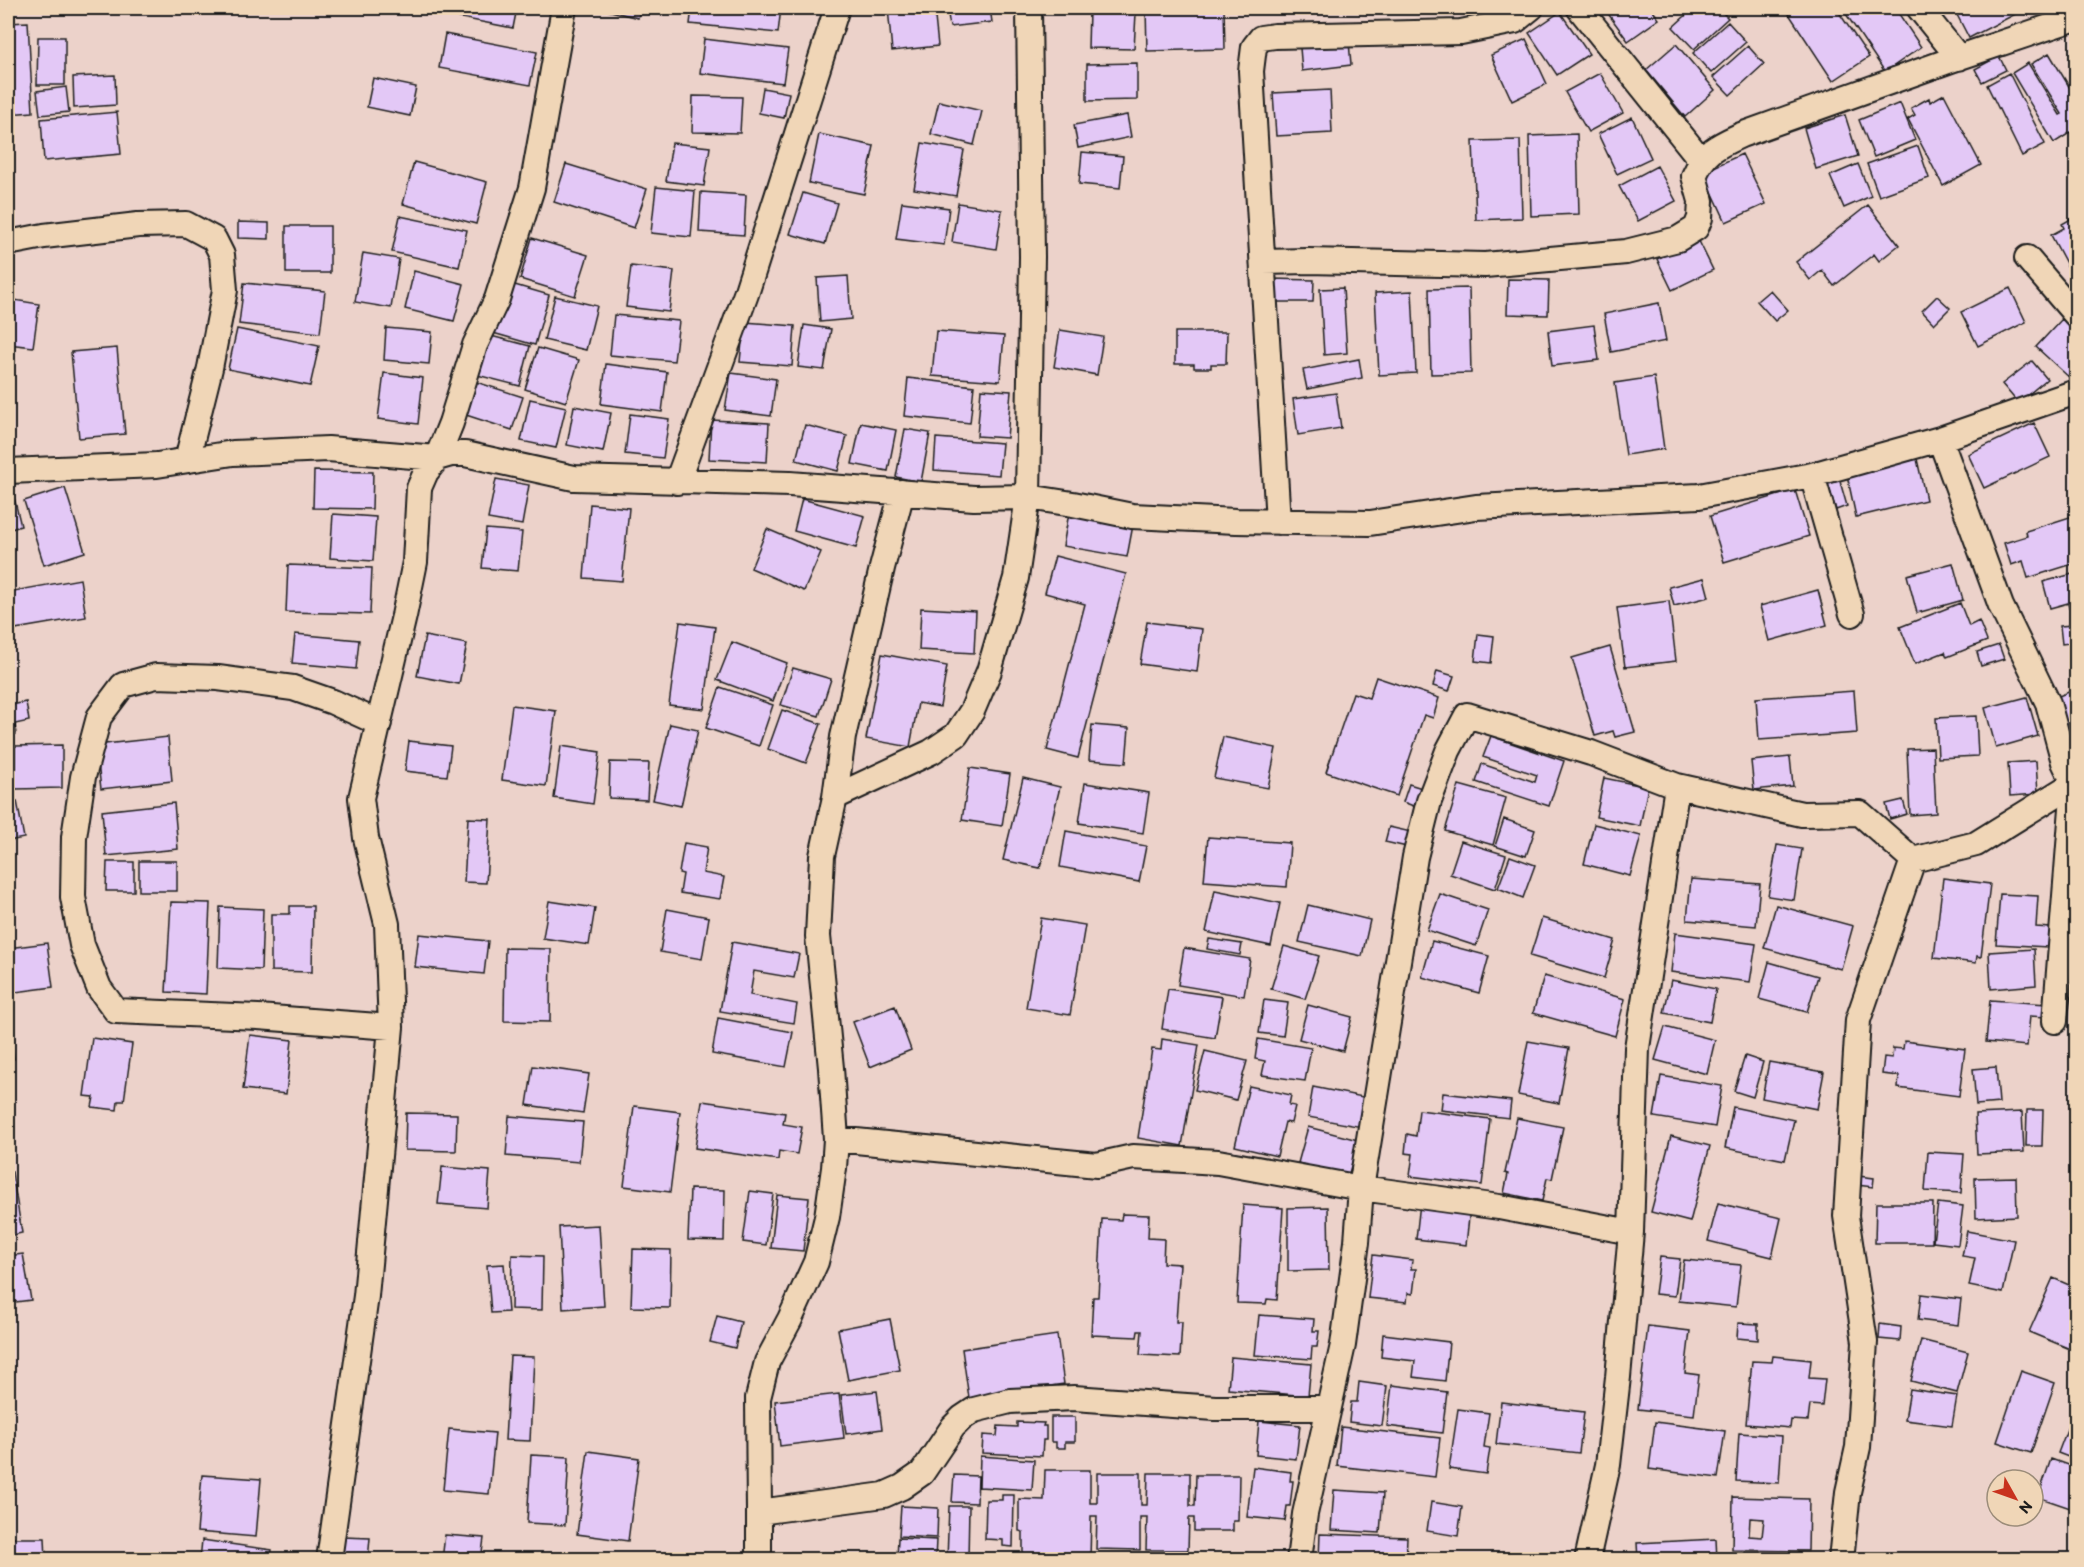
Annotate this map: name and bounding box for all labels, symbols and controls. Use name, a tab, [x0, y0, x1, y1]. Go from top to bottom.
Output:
north arrow	[1985, 1468, 2045, 1528]
text: N	[2015, 1497, 2037, 1518]

